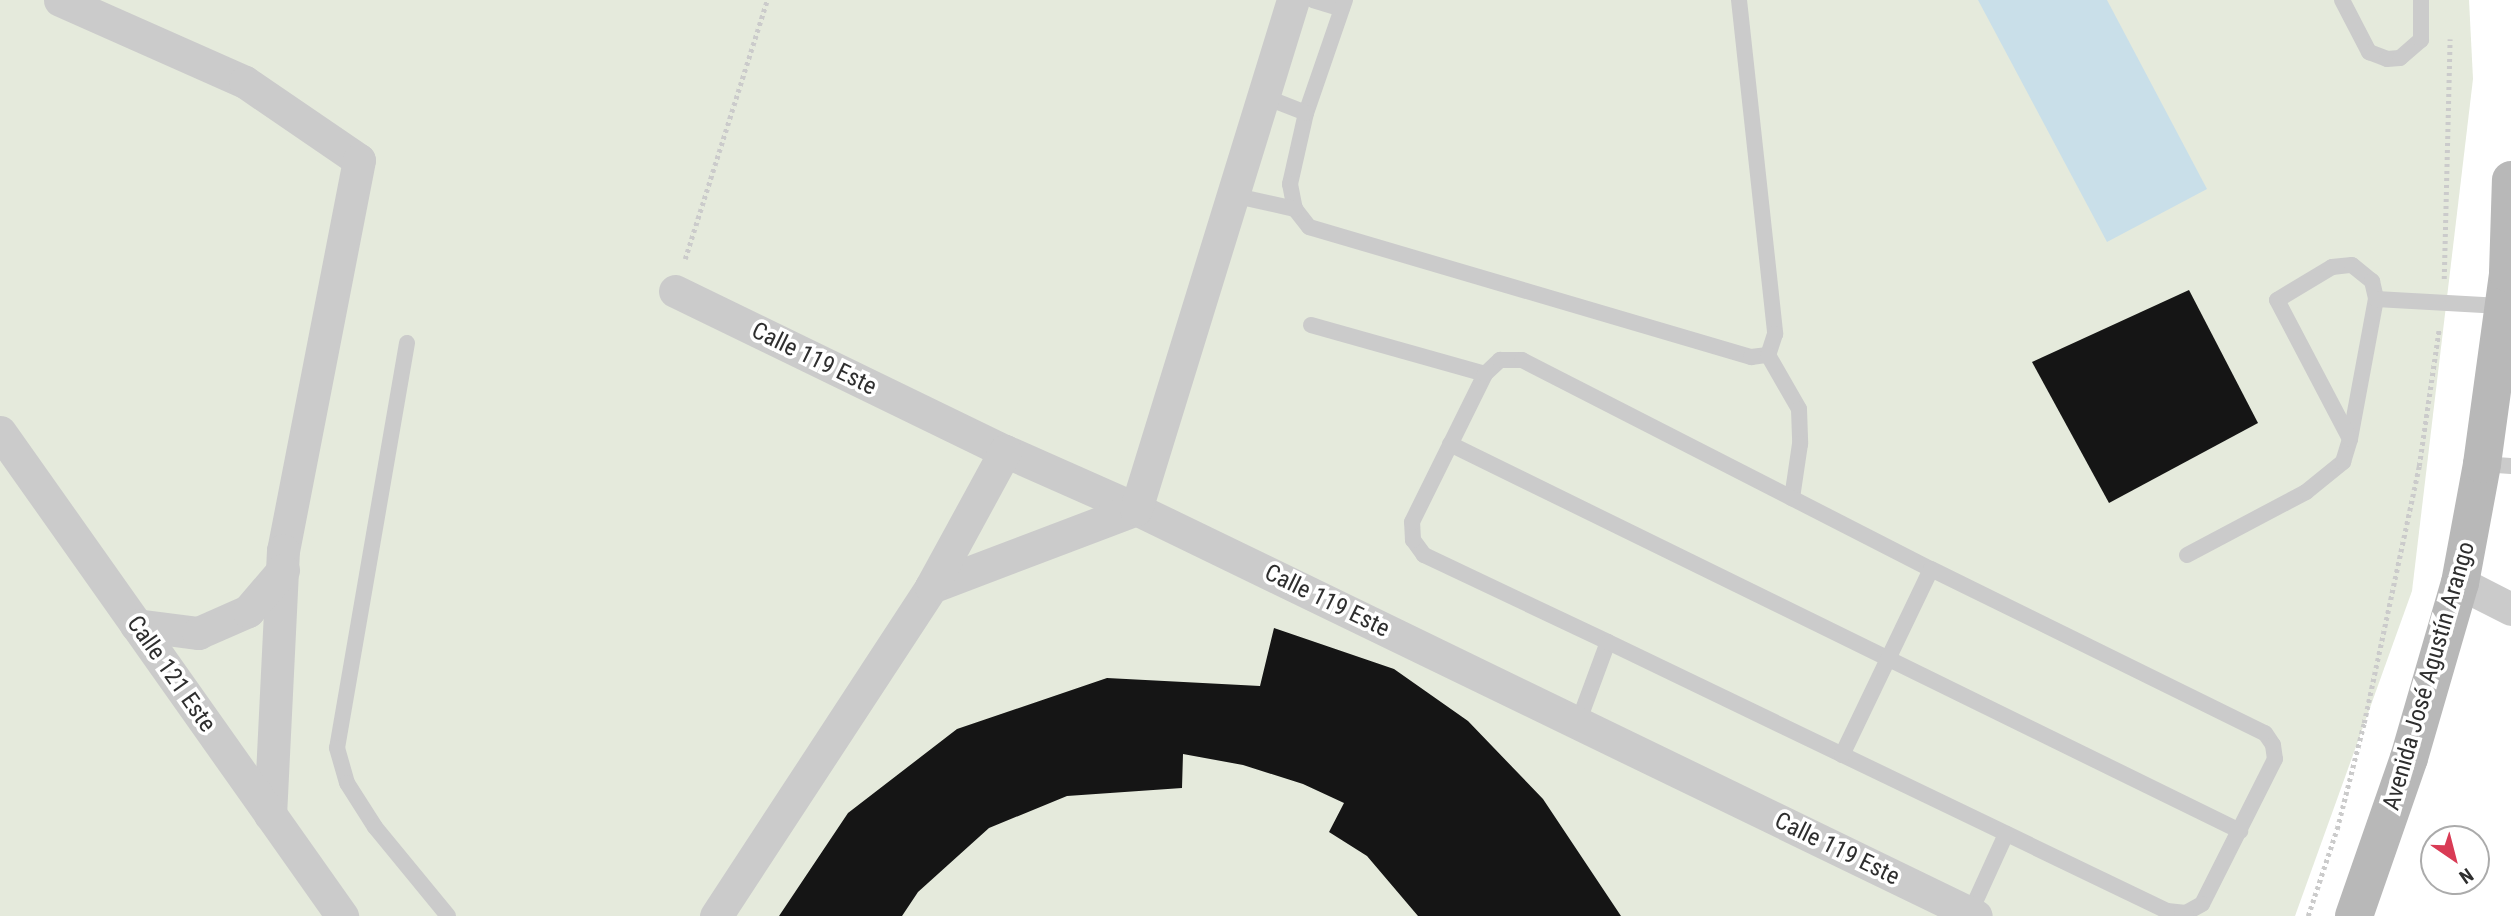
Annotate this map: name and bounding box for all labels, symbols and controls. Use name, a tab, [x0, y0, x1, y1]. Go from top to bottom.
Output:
street label: Calle 119 Este	[747, 316, 881, 402]
street label: Avenida José Agustín Arango	[2377, 539, 2481, 813]
street label: Calle 119 Este	[1260, 558, 1394, 644]
street label: Calle 121 Este	[120, 610, 222, 738]
street label: Calle 119 Este	[1770, 806, 1904, 892]
north arrow	[2420, 825, 2490, 895]
text: N	[2455, 863, 2478, 889]

